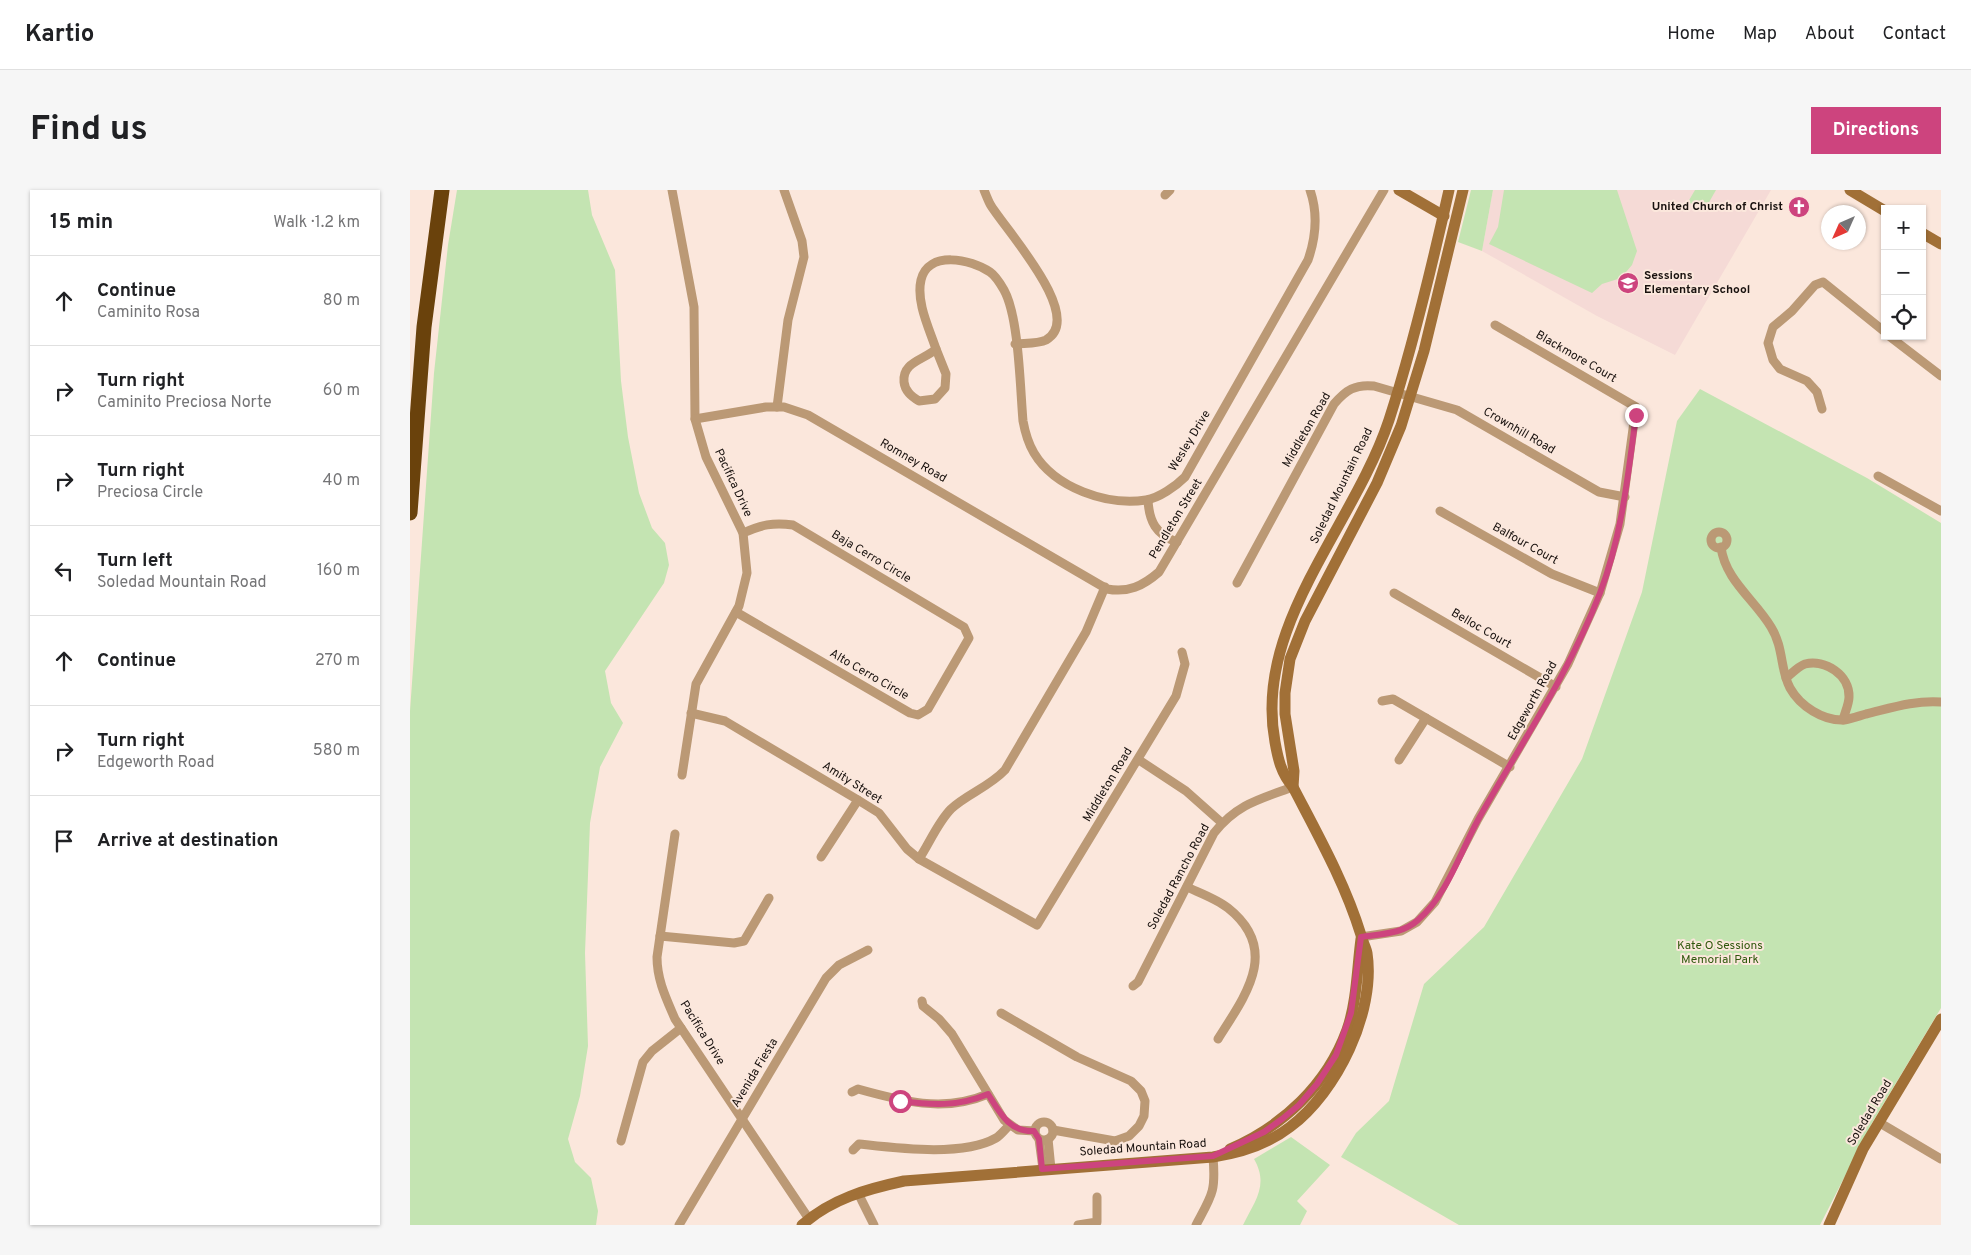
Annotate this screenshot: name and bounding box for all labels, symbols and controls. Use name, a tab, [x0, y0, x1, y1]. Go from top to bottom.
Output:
text: Kartio	[25, 20, 94, 50]
text: Home	[1667, 23, 1715, 46]
text: Map	[1743, 23, 1777, 46]
text: About	[1805, 23, 1854, 46]
text: Contact	[1882, 23, 1946, 46]
button: Directions	[1811, 107, 1941, 154]
text: Find us	[30, 108, 148, 152]
church icon: United Church of Christ	[1787, 195, 1811, 219]
place label: United Church of Christ	[1652, 199, 1783, 215]
north arrow	[1821, 205, 1866, 250]
map controls	[1881, 205, 1926, 340]
button: +	[1881, 205, 1926, 250]
text: 15 min	[50, 209, 113, 236]
text: Walk · 1.2 km	[273, 213, 360, 233]
button: −	[1881, 250, 1926, 295]
place label: Sessions Elementary School	[1644, 268, 1750, 298]
school or university icon: Sessions Elementary School	[1616, 271, 1640, 295]
text: Continue	[97, 279, 176, 303]
icon: ahead	[50, 287, 78, 315]
text: 80 m	[323, 291, 360, 311]
button: locate	[1881, 295, 1926, 340]
text: Caminito Rosa	[97, 303, 200, 323]
street label: Blackmore Court	[1532, 327, 1620, 387]
text: Turn right	[97, 369, 185, 393]
icon: right	[50, 377, 78, 405]
text: 60 m	[323, 381, 360, 401]
street label: Middleton Road	[1279, 390, 1335, 470]
text: Caminito Preciosa Norte	[97, 393, 272, 413]
street label: Crownhill Road	[1480, 404, 1558, 458]
route end	[1625, 404, 1648, 427]
street label: Wesley Drive	[1165, 407, 1215, 475]
street label: Soledad Mountain Road	[1307, 425, 1377, 547]
street label: Romney Road	[877, 435, 949, 487]
street label: Pacifica Drive	[710, 446, 756, 520]
text: Turn right	[97, 459, 185, 483]
icon: right	[50, 467, 78, 495]
text: 40 m	[322, 471, 360, 491]
street label: Pendleton Street	[1146, 476, 1206, 562]
text: Preciosa Circle	[97, 483, 203, 503]
street label: Balfour Court	[1489, 519, 1561, 569]
street label: Baja Cerro Circle	[828, 527, 914, 587]
text: Turn left	[97, 549, 173, 573]
icon: left	[50, 557, 78, 585]
text: 160 m	[317, 561, 360, 581]
text: Soledad Mountain Road	[97, 573, 267, 593]
street label: Belloc Court	[1448, 605, 1514, 653]
street label: Alto Cerro Circle	[827, 646, 911, 704]
icon: ahead	[50, 647, 78, 675]
text: Continue	[97, 649, 176, 673]
text: 270 m	[315, 651, 360, 671]
street label: Edgeworth Road	[1505, 659, 1561, 743]
text: Turn right	[97, 729, 185, 753]
icon: right	[50, 737, 78, 765]
text: 580 m	[313, 741, 360, 761]
street label: Middleton Road	[1079, 745, 1137, 825]
text: Edgeworth Road	[97, 753, 215, 773]
street label: Amity Street	[819, 758, 885, 808]
street label: Soledad Rancho Road	[1144, 821, 1214, 933]
icon: arrive	[50, 827, 78, 855]
text: Arrive at destination	[97, 829, 278, 853]
park label: Kate O Sessions Memorial Park	[1677, 938, 1763, 968]
street label: Pacifica Drive	[676, 998, 728, 1068]
street label: Avenida Fiesta	[728, 1035, 782, 1111]
street label: Soledad Road	[1844, 1077, 1896, 1149]
route start	[889, 1090, 912, 1113]
street label: Soledad Mountain Road	[1079, 1136, 1207, 1160]

